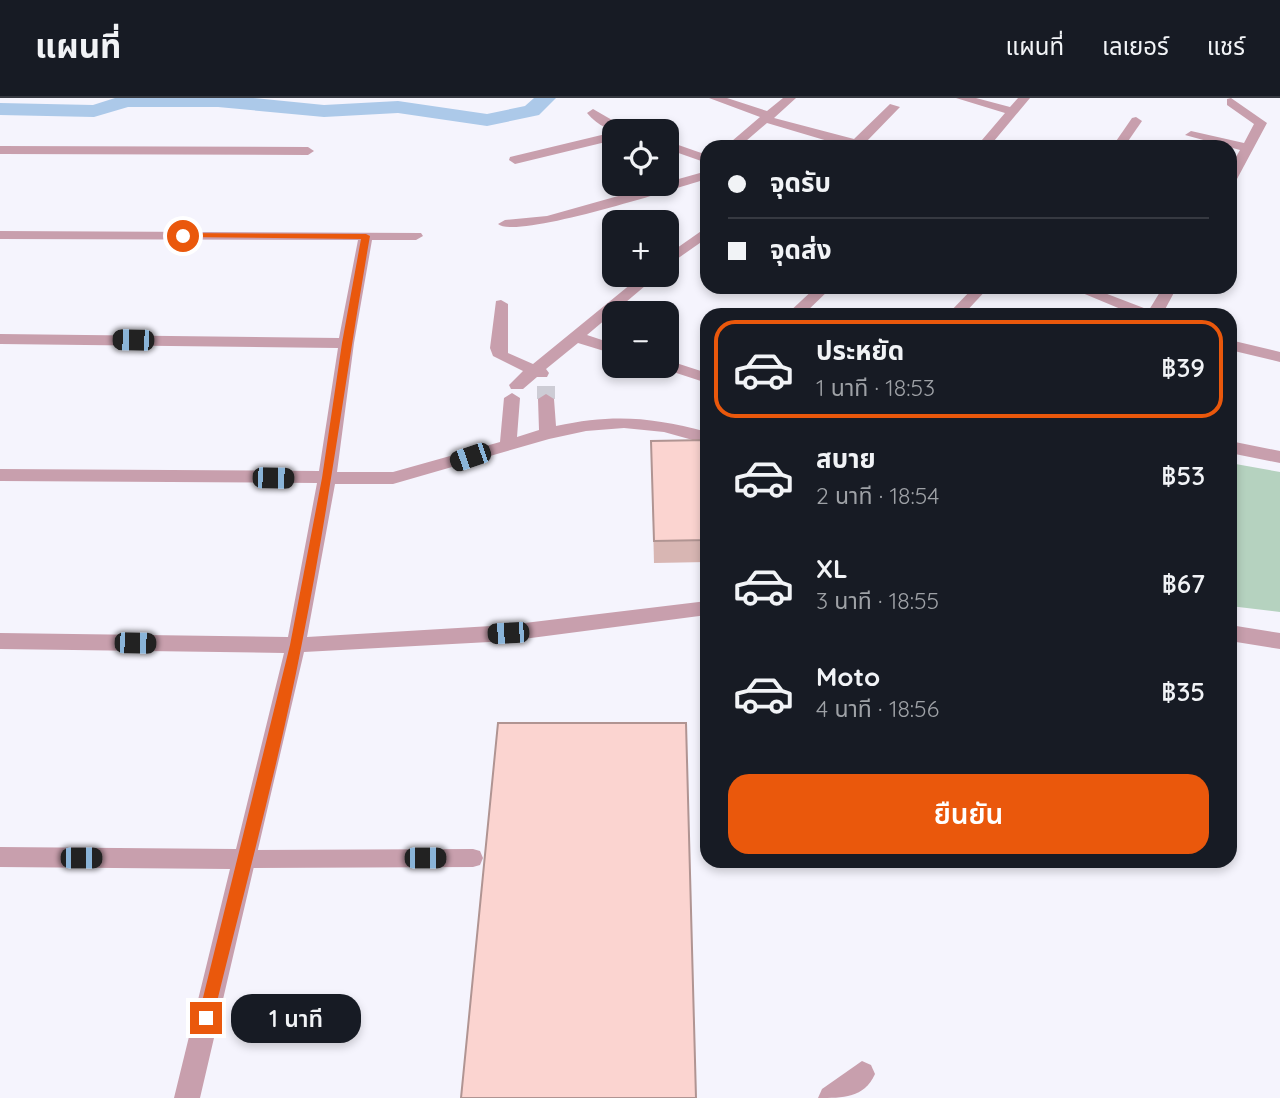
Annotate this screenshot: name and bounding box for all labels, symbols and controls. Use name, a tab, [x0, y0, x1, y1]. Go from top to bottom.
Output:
text: แผนที่	[35, 25, 121, 66]
text: แผนที่	[1006, 31, 1064, 61]
text: เลเยอร์	[1102, 31, 1169, 61]
text: แชร์	[1207, 31, 1245, 61]
map controls	[602, 119, 679, 378]
button: locate	[602, 119, 679, 196]
text: จุดรับ	[770, 166, 831, 199]
button: +	[602, 210, 679, 287]
route start	[167, 220, 199, 252]
text: จุดส่ง	[770, 233, 832, 266]
button: −	[602, 301, 679, 378]
car	[112, 329, 155, 351]
text: ประหยัด	[816, 334, 904, 367]
icon: car	[732, 338, 795, 401]
text: ฿39	[1161, 351, 1205, 384]
text: 1 นาที · 18:53	[816, 373, 935, 402]
car	[447, 440, 494, 474]
text: สบาย	[816, 442, 876, 475]
icon: car	[732, 446, 795, 509]
text: ฿53	[1161, 459, 1205, 492]
car	[252, 467, 295, 489]
text: 2 นาที · 18:54	[816, 481, 939, 510]
text: XL	[816, 552, 848, 585]
icon: car	[732, 554, 795, 617]
text: ฿67	[1162, 567, 1205, 600]
text: 3 นาที · 18:55	[816, 586, 939, 615]
car	[487, 621, 530, 645]
car	[114, 632, 157, 654]
text: Moto	[816, 660, 880, 693]
icon: car	[732, 662, 795, 725]
text: ฿35	[1161, 675, 1205, 708]
text: 4 นาที · 18:56	[816, 694, 939, 723]
button: ยืนยัน	[728, 774, 1209, 854]
car	[61, 848, 103, 869]
car	[405, 848, 447, 869]
callout: 1 นาที	[230, 993, 360, 1042]
route end	[190, 1002, 222, 1034]
text: 1 นาที	[269, 1004, 323, 1033]

